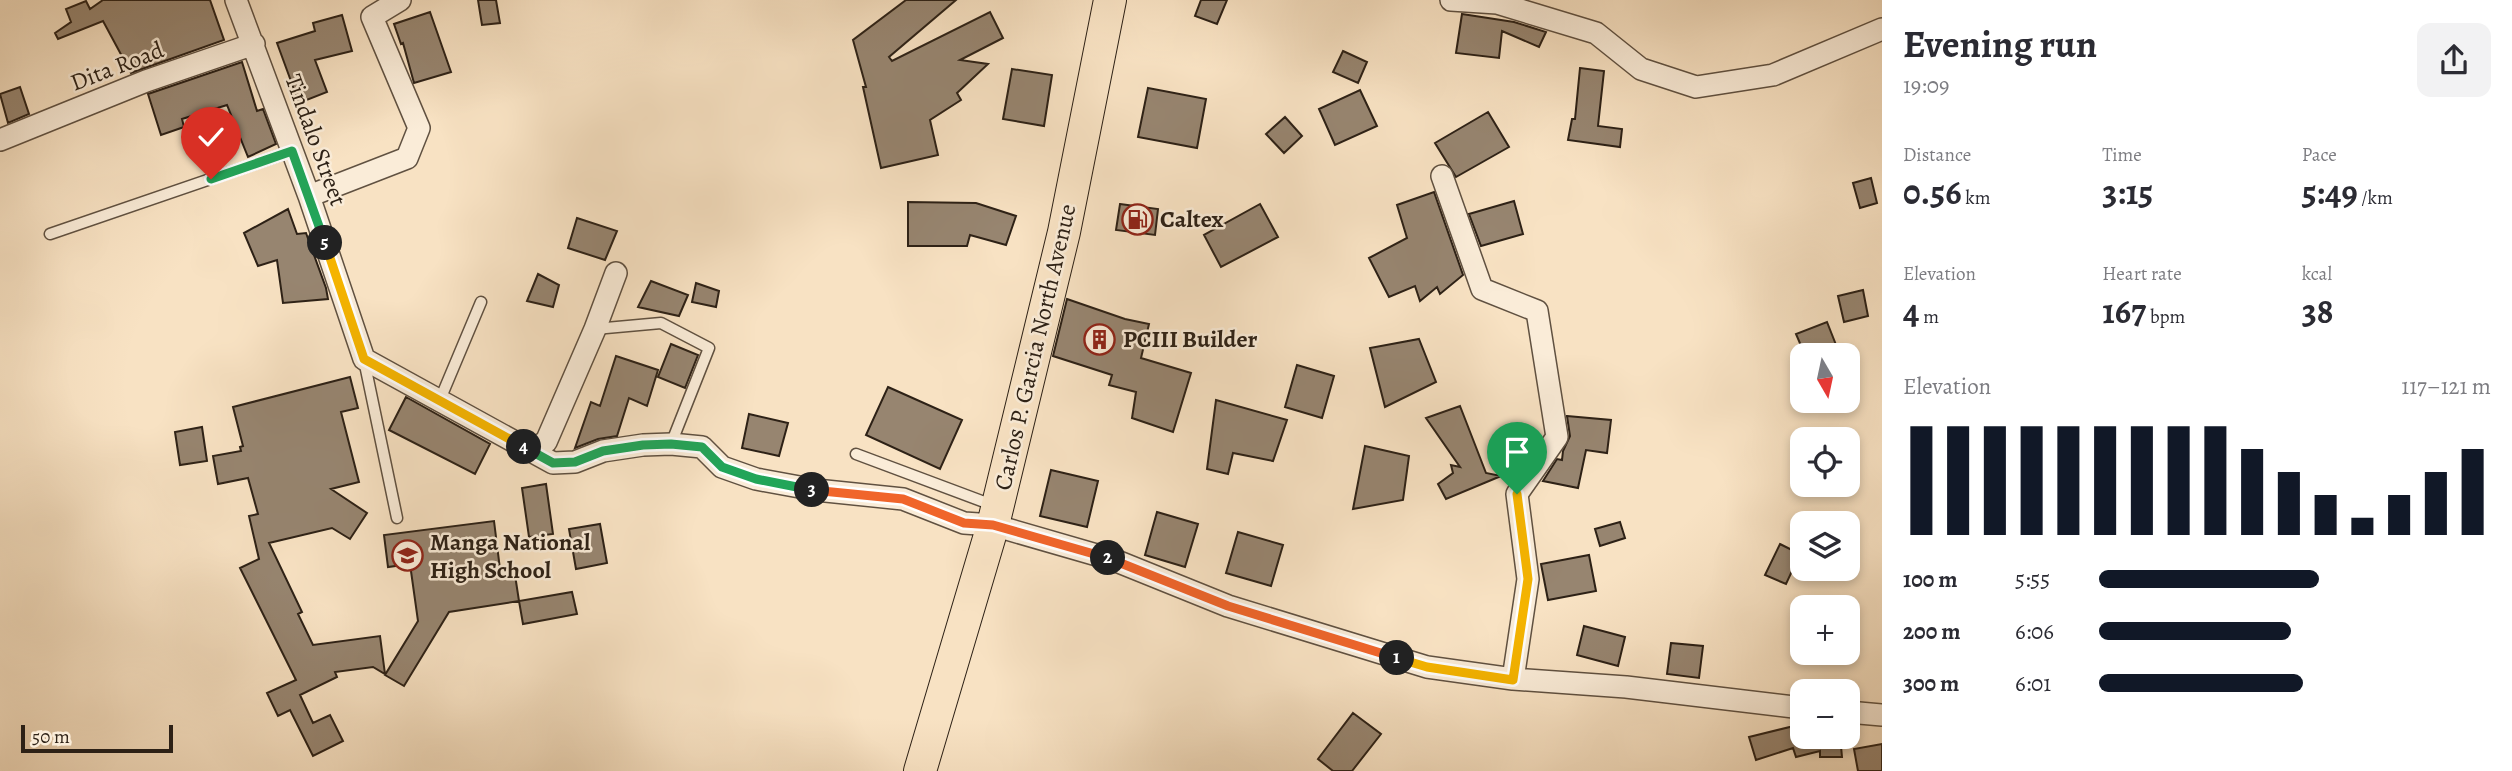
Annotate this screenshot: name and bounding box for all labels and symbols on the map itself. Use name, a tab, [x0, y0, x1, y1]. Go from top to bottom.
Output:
street label: Dita Road	[66, 34, 168, 98]
street label: Tindalo Street	[277, 70, 355, 210]
pin	[181, 107, 241, 179]
street label: Carlos P. Garcia North Avenue	[986, 201, 1084, 493]
fuel station icon: Caltex	[1120, 202, 1154, 236]
place label: Caltex	[1160, 203, 1223, 235]
pin: 5	[308, 226, 342, 260]
building icon: PCIII Builder	[1083, 322, 1117, 356]
place label: PCIII Builder	[1123, 323, 1258, 355]
north arrow	[1790, 343, 1860, 413]
pin	[1487, 422, 1547, 494]
pin: 4	[506, 430, 542, 464]
pin: 3	[794, 472, 830, 508]
place label: Manga National High School	[430, 526, 591, 586]
school or university icon: Manga National High School	[390, 539, 424, 573]
pin: 2	[1090, 540, 1126, 576]
pin: 1	[1380, 640, 1414, 676]
scale bar	[21, 722, 173, 754]

